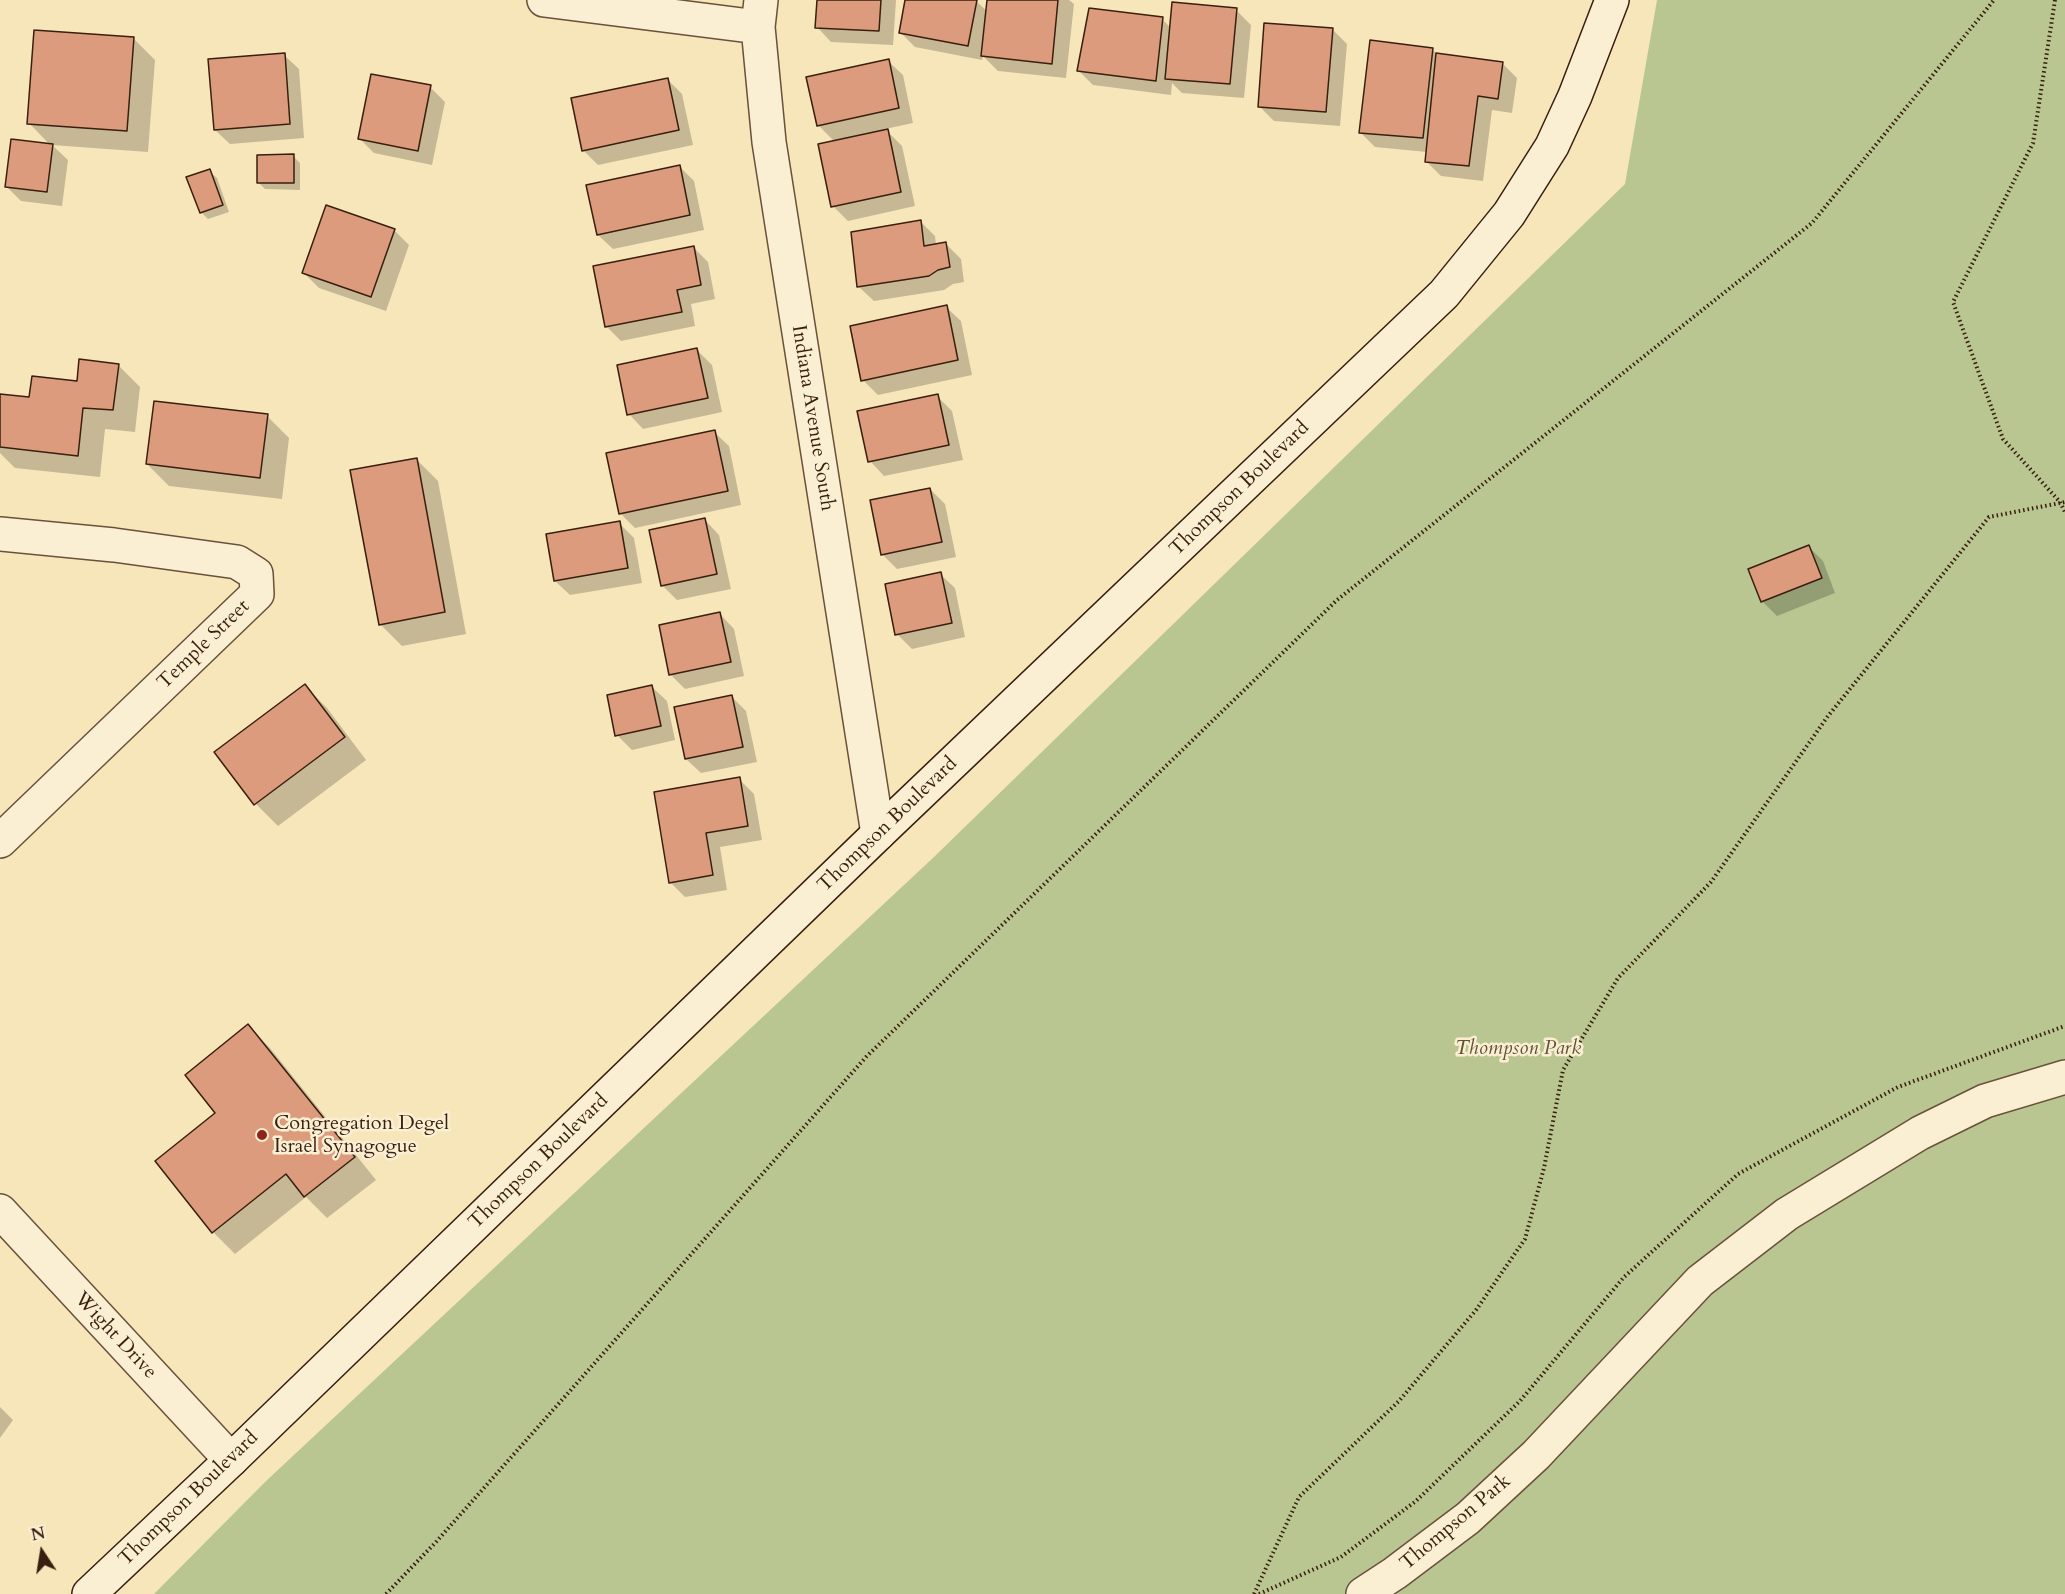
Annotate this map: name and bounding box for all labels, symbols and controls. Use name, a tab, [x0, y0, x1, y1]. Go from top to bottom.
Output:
street label: Indiana Avenue South	[785, 323, 839, 513]
street label: Thompson Boulevard	[1165, 416, 1315, 562]
street label: Temple Street	[153, 595, 255, 695]
street label: Thompson Boulevard	[813, 752, 963, 898]
park label: Thompson Park	[1455, 1037, 1581, 1061]
street label: Thompson Boulevard	[464, 1089, 614, 1235]
place label: Congregation Degel Israel Synagogue	[274, 1112, 449, 1159]
marker: Congregation Degel Israel Synagogue	[255, 1128, 269, 1142]
street label: Wight Drive	[69, 1288, 161, 1384]
street label: Thompson Boulevard	[114, 1426, 264, 1572]
street label: Thompson Park	[1396, 1470, 1516, 1576]
north arrow	[12, 1522, 72, 1582]
text: N	[29, 1522, 47, 1547]

